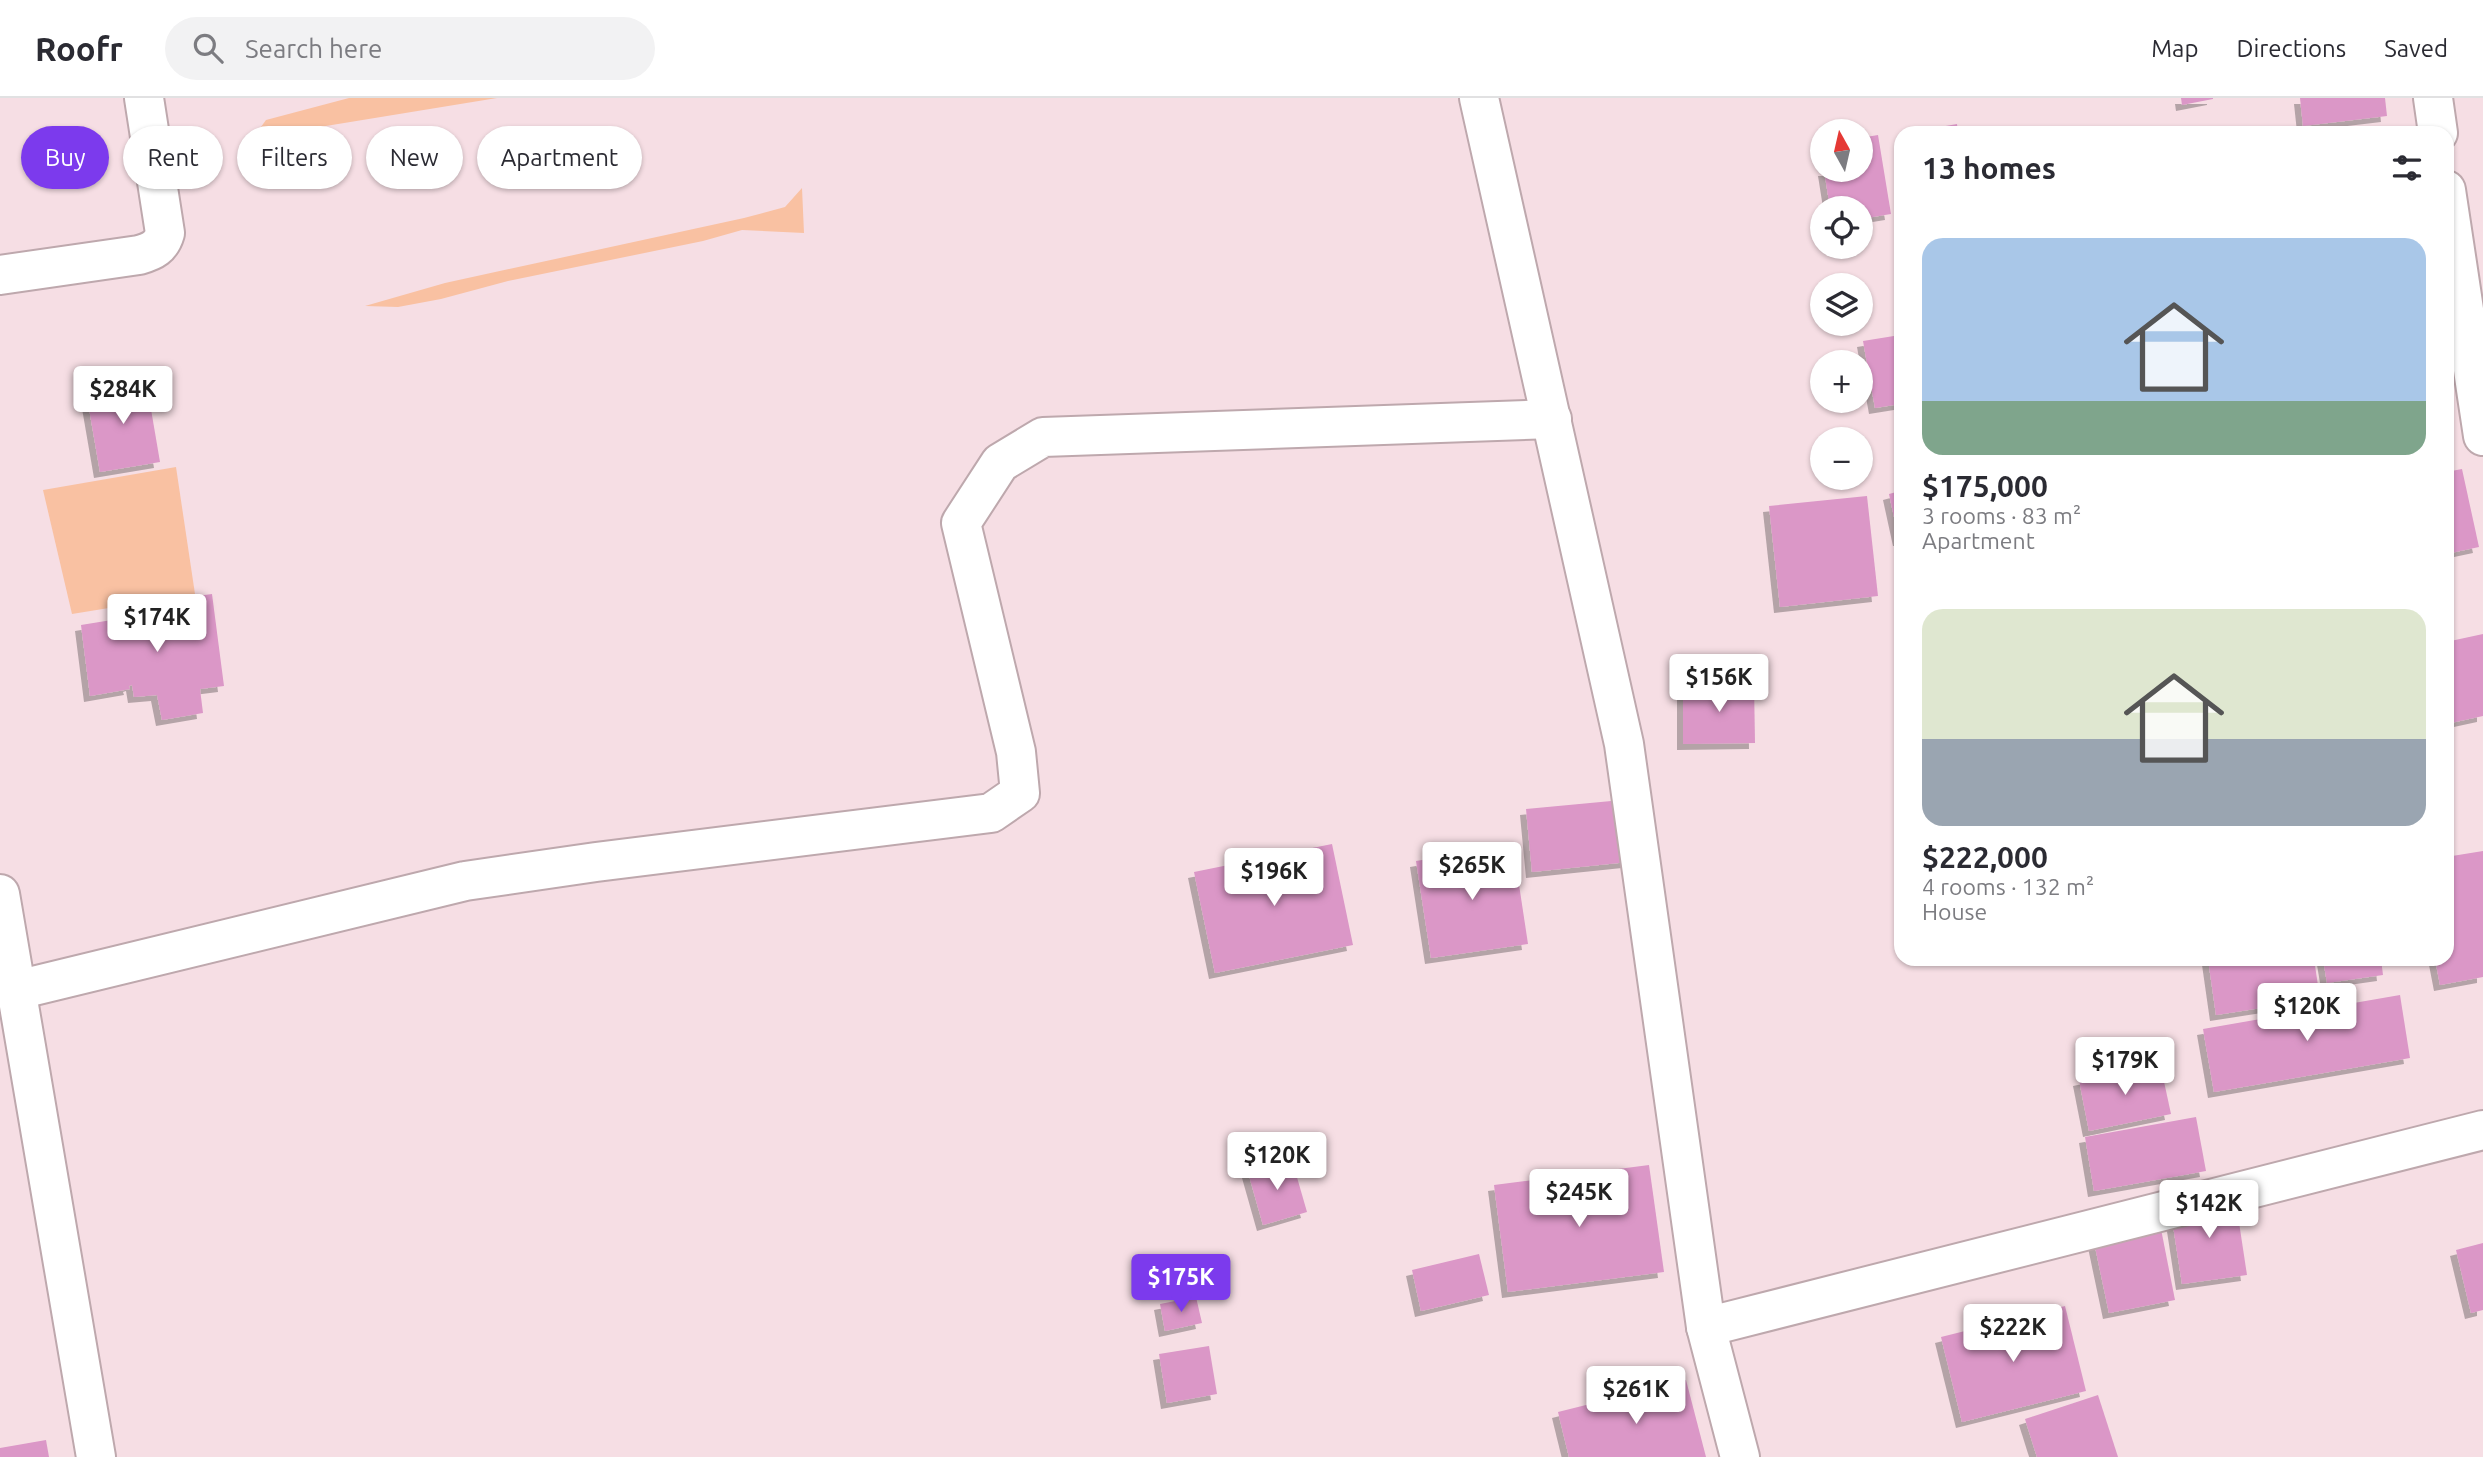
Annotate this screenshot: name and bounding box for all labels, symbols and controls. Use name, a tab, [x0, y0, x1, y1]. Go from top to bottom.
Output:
search box	[165, 17, 655, 80]
icon: search	[189, 29, 227, 67]
text: Roofr	[35, 30, 123, 67]
text: Search here	[245, 34, 382, 63]
text: Map	[2151, 35, 2198, 62]
text: Directions	[2236, 35, 2346, 62]
text: Saved	[2384, 35, 2448, 62]
north arrow	[1810, 119, 1872, 182]
map controls	[1810, 119, 1873, 490]
chip: Buy	[21, 126, 109, 189]
chip: Rent	[123, 126, 223, 189]
chip: Filters	[237, 126, 352, 189]
chip: New	[366, 126, 463, 189]
chip: Apartment	[477, 126, 642, 189]
icon: filters	[2388, 149, 2426, 187]
text: 13 homes	[1922, 151, 2056, 185]
button: locate	[1810, 196, 1873, 259]
button: layers	[1810, 273, 1873, 336]
icon: home	[2111, 284, 2237, 410]
button: +	[1810, 350, 1873, 413]
pin: $284K	[74, 366, 172, 426]
text: $284K	[89, 376, 157, 401]
button: −	[1810, 427, 1873, 490]
text: $175,000	[1922, 469, 2048, 503]
text: 3 rooms · 83 m²	[1922, 503, 2081, 528]
text: Apartment	[1922, 528, 2035, 553]
pin: $174K	[108, 594, 206, 654]
text: $174K	[123, 604, 191, 629]
pin: $156K	[1670, 654, 1768, 714]
icon: home	[2111, 655, 2237, 781]
text: $156K	[1685, 664, 1753, 689]
text: $222,000	[1922, 840, 2048, 874]
pin: $265K	[1423, 842, 1521, 902]
pin: $196K	[1225, 848, 1323, 908]
text: $265K	[1438, 852, 1506, 877]
text: $196K	[1240, 858, 1308, 883]
text: 4 rooms · 132 m²	[1922, 874, 2094, 899]
text: House	[1922, 899, 1987, 924]
pin: $120K	[2258, 984, 2356, 1043]
text: $120K	[2273, 993, 2341, 1018]
pin: $179K	[2076, 1038, 2174, 1097]
text: $179K	[2091, 1047, 2159, 1072]
pin: $120K	[1228, 1132, 1326, 1192]
text: $120K	[1243, 1142, 1311, 1167]
pin: $245K	[1530, 1170, 1628, 1229]
text: $245K	[1545, 1179, 1613, 1204]
pin: $142K	[2160, 1180, 2258, 1240]
text: $142K	[2175, 1190, 2243, 1215]
pin: $175K	[1132, 1254, 1230, 1314]
text: $175K	[1147, 1264, 1215, 1289]
pin: $222K	[1964, 1304, 2062, 1364]
text: $222K	[1979, 1314, 2047, 1339]
pin: $261K	[1587, 1366, 1685, 1426]
text: $261K	[1602, 1376, 1670, 1401]

